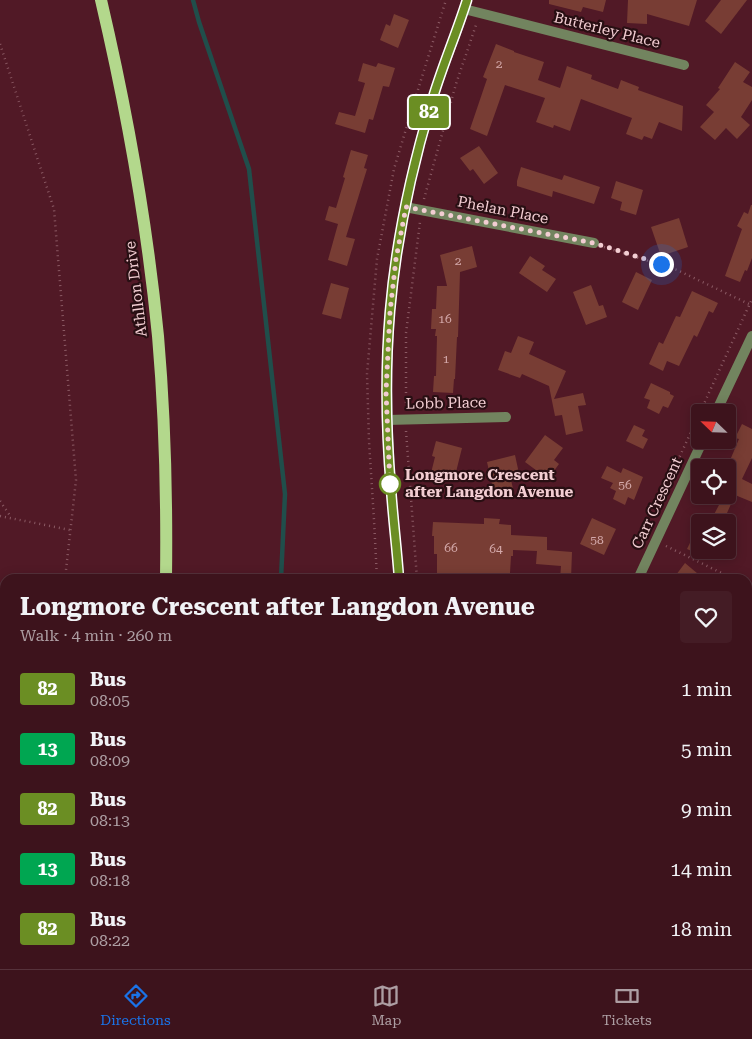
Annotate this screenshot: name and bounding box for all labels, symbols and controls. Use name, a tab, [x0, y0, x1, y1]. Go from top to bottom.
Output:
street label: Butterley Place	[552, 8, 662, 52]
house number: 2	[496, 57, 503, 71]
line badge: 82	[406, 96, 452, 128]
text: 82	[419, 101, 439, 122]
street label: Phelan Place	[456, 192, 550, 228]
street label: Athllon Drive	[121, 240, 151, 338]
your location	[649, 252, 674, 277]
house number: 2	[455, 254, 462, 268]
house number: 16	[438, 312, 452, 326]
house number: 1	[443, 352, 450, 366]
street label: Lobb Place	[406, 393, 486, 413]
north arrow	[691, 404, 736, 449]
map controls	[691, 404, 736, 559]
street label: Carr Crescent	[628, 454, 686, 552]
button: locate	[691, 459, 736, 504]
place label: Longmore Crescent after Langdon Avenue	[405, 466, 574, 501]
marker: Longmore Crescent after Langdon Avenue	[379, 473, 401, 495]
house number: 56	[618, 478, 632, 492]
button: layers	[691, 514, 736, 559]
house number: 58	[590, 533, 604, 547]
house number: 66	[444, 541, 458, 555]
house number: 64	[489, 542, 503, 556]
button: heart	[680, 591, 732, 643]
text: Longmore Crescent after Langdon Avenue	[20, 593, 535, 621]
text: Walk · 4 min · 260 m	[20, 626, 172, 645]
text: Bus	[90, 668, 126, 691]
text: 82	[37, 678, 58, 699]
text: 1 min	[681, 678, 732, 701]
text: 08:05	[90, 691, 130, 710]
text: Bus	[90, 728, 126, 751]
text: 13	[37, 738, 58, 759]
text: 5 min	[681, 738, 732, 761]
text: 08:09	[90, 751, 130, 770]
text: Bus	[90, 788, 126, 811]
text: 82	[37, 798, 58, 819]
text: 9 min	[681, 798, 732, 821]
text: 08:13	[90, 811, 130, 830]
text: Bus	[90, 848, 126, 871]
text: 13	[37, 858, 58, 879]
text: 14 min	[670, 858, 732, 881]
text: 08:18	[90, 871, 130, 890]
text: Bus	[90, 908, 126, 931]
text: 82	[37, 918, 58, 939]
text: 18 min	[670, 918, 732, 941]
text: 08:22	[90, 931, 130, 950]
tab: Directions	[100, 982, 171, 1028]
tab: Map	[371, 982, 401, 1028]
tab: Tickets	[602, 982, 652, 1028]

